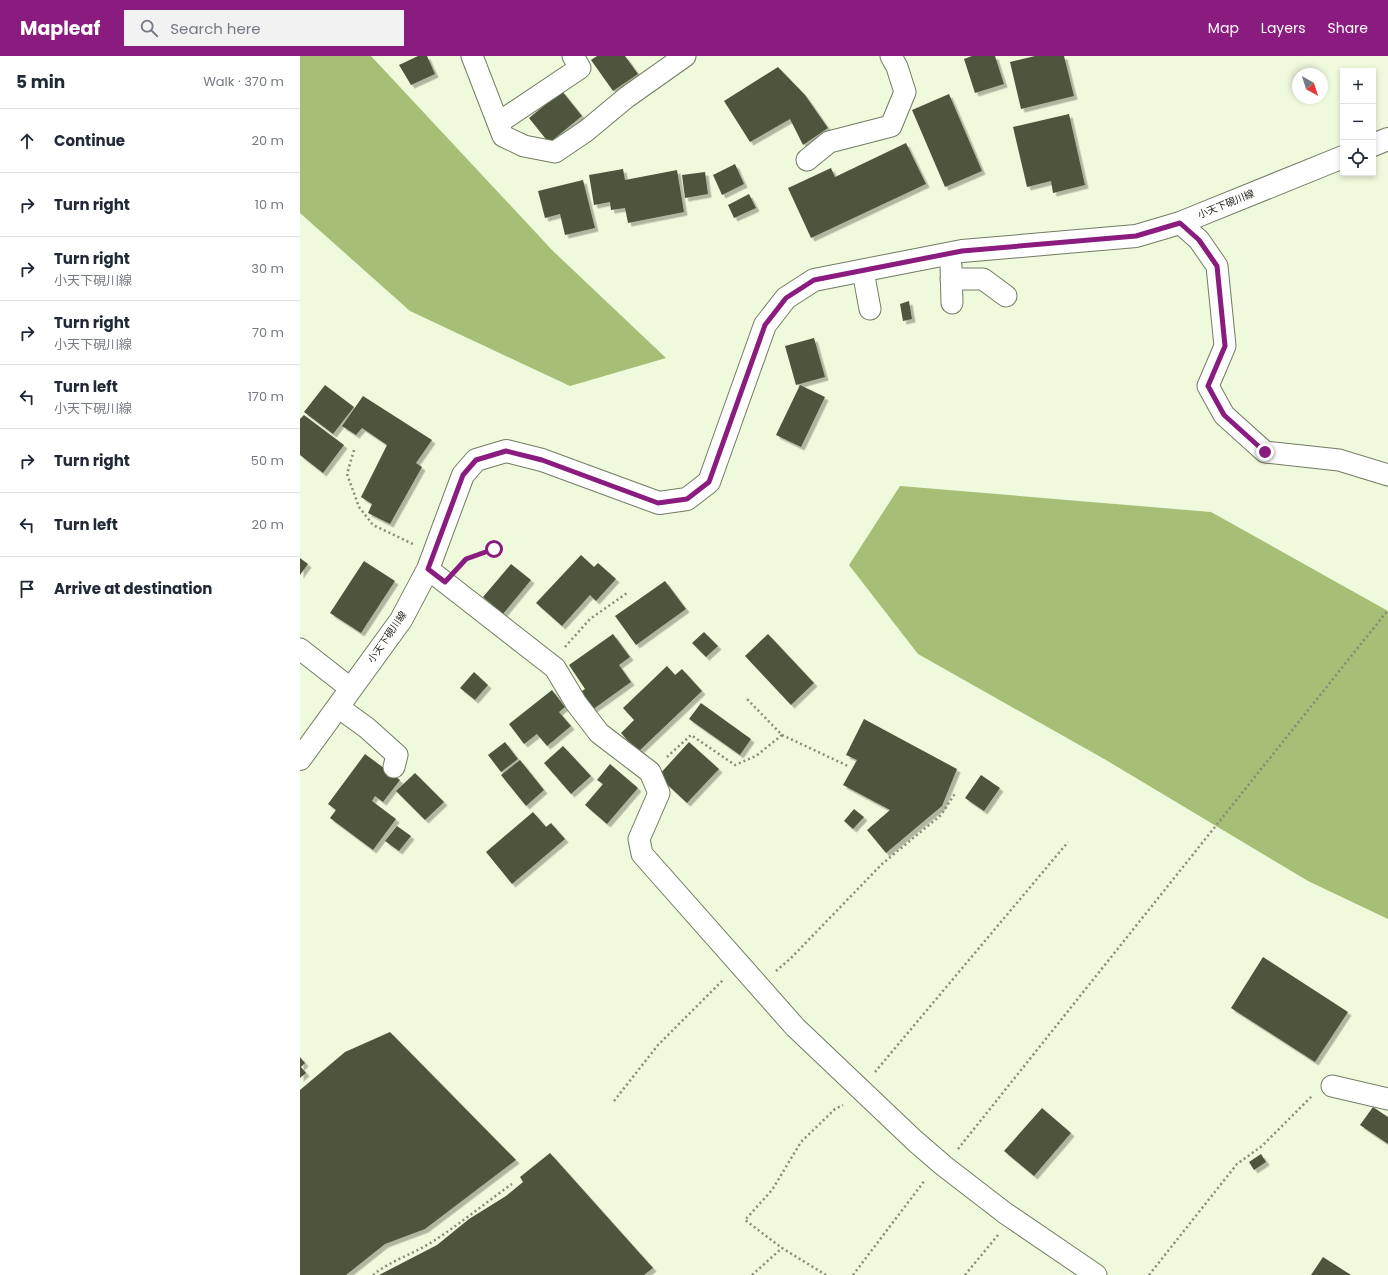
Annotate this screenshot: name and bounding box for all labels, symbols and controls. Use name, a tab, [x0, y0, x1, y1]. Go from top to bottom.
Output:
search box	[124, 10, 404, 46]
text: Mapleaf	[20, 15, 100, 42]
icon: search	[138, 17, 160, 39]
text: Search here	[170, 18, 261, 39]
text: Map	[1208, 18, 1239, 38]
text: Layers	[1261, 18, 1305, 38]
text: Share	[1327, 18, 1368, 38]
north arrow	[1292, 68, 1328, 104]
map controls	[1340, 68, 1376, 176]
button: +	[1340, 68, 1376, 104]
text: 5 min	[16, 70, 65, 94]
text: Walk · 370 m	[203, 72, 284, 91]
button: −	[1340, 104, 1376, 140]
icon: ahead	[16, 130, 38, 152]
text: Continue	[54, 130, 125, 151]
text: 20 m	[251, 131, 284, 150]
button: locate	[1340, 140, 1376, 176]
street label: 小天下硯川線	[1195, 186, 1257, 222]
icon: right	[16, 194, 38, 216]
text: Turn right	[54, 194, 130, 215]
text: 10 m	[255, 195, 284, 214]
text: Turn right	[54, 248, 130, 269]
icon: right	[16, 258, 38, 280]
text: 30 m	[251, 259, 284, 278]
text: 小天下硯川線	[54, 271, 132, 290]
text: Turn right	[54, 312, 130, 333]
icon: right	[16, 322, 38, 344]
text: 70 m	[252, 323, 284, 342]
text: 小天下硯川線	[54, 335, 132, 354]
text: Turn left	[54, 376, 118, 397]
icon: left	[16, 386, 38, 408]
text: 170 m	[248, 387, 284, 406]
text: 小天下硯川線	[54, 399, 132, 418]
route end	[1256, 443, 1274, 461]
icon: right	[16, 450, 38, 472]
text: Turn right	[54, 450, 130, 471]
text: 50 m	[251, 451, 284, 470]
icon: left	[16, 514, 38, 536]
text: Turn left	[54, 514, 118, 535]
text: 20 m	[251, 515, 284, 534]
route start	[485, 540, 503, 558]
icon: arrive	[16, 578, 38, 600]
text: Arrive at destination	[54, 578, 212, 599]
street label: 小天下硯川線	[364, 608, 410, 666]

